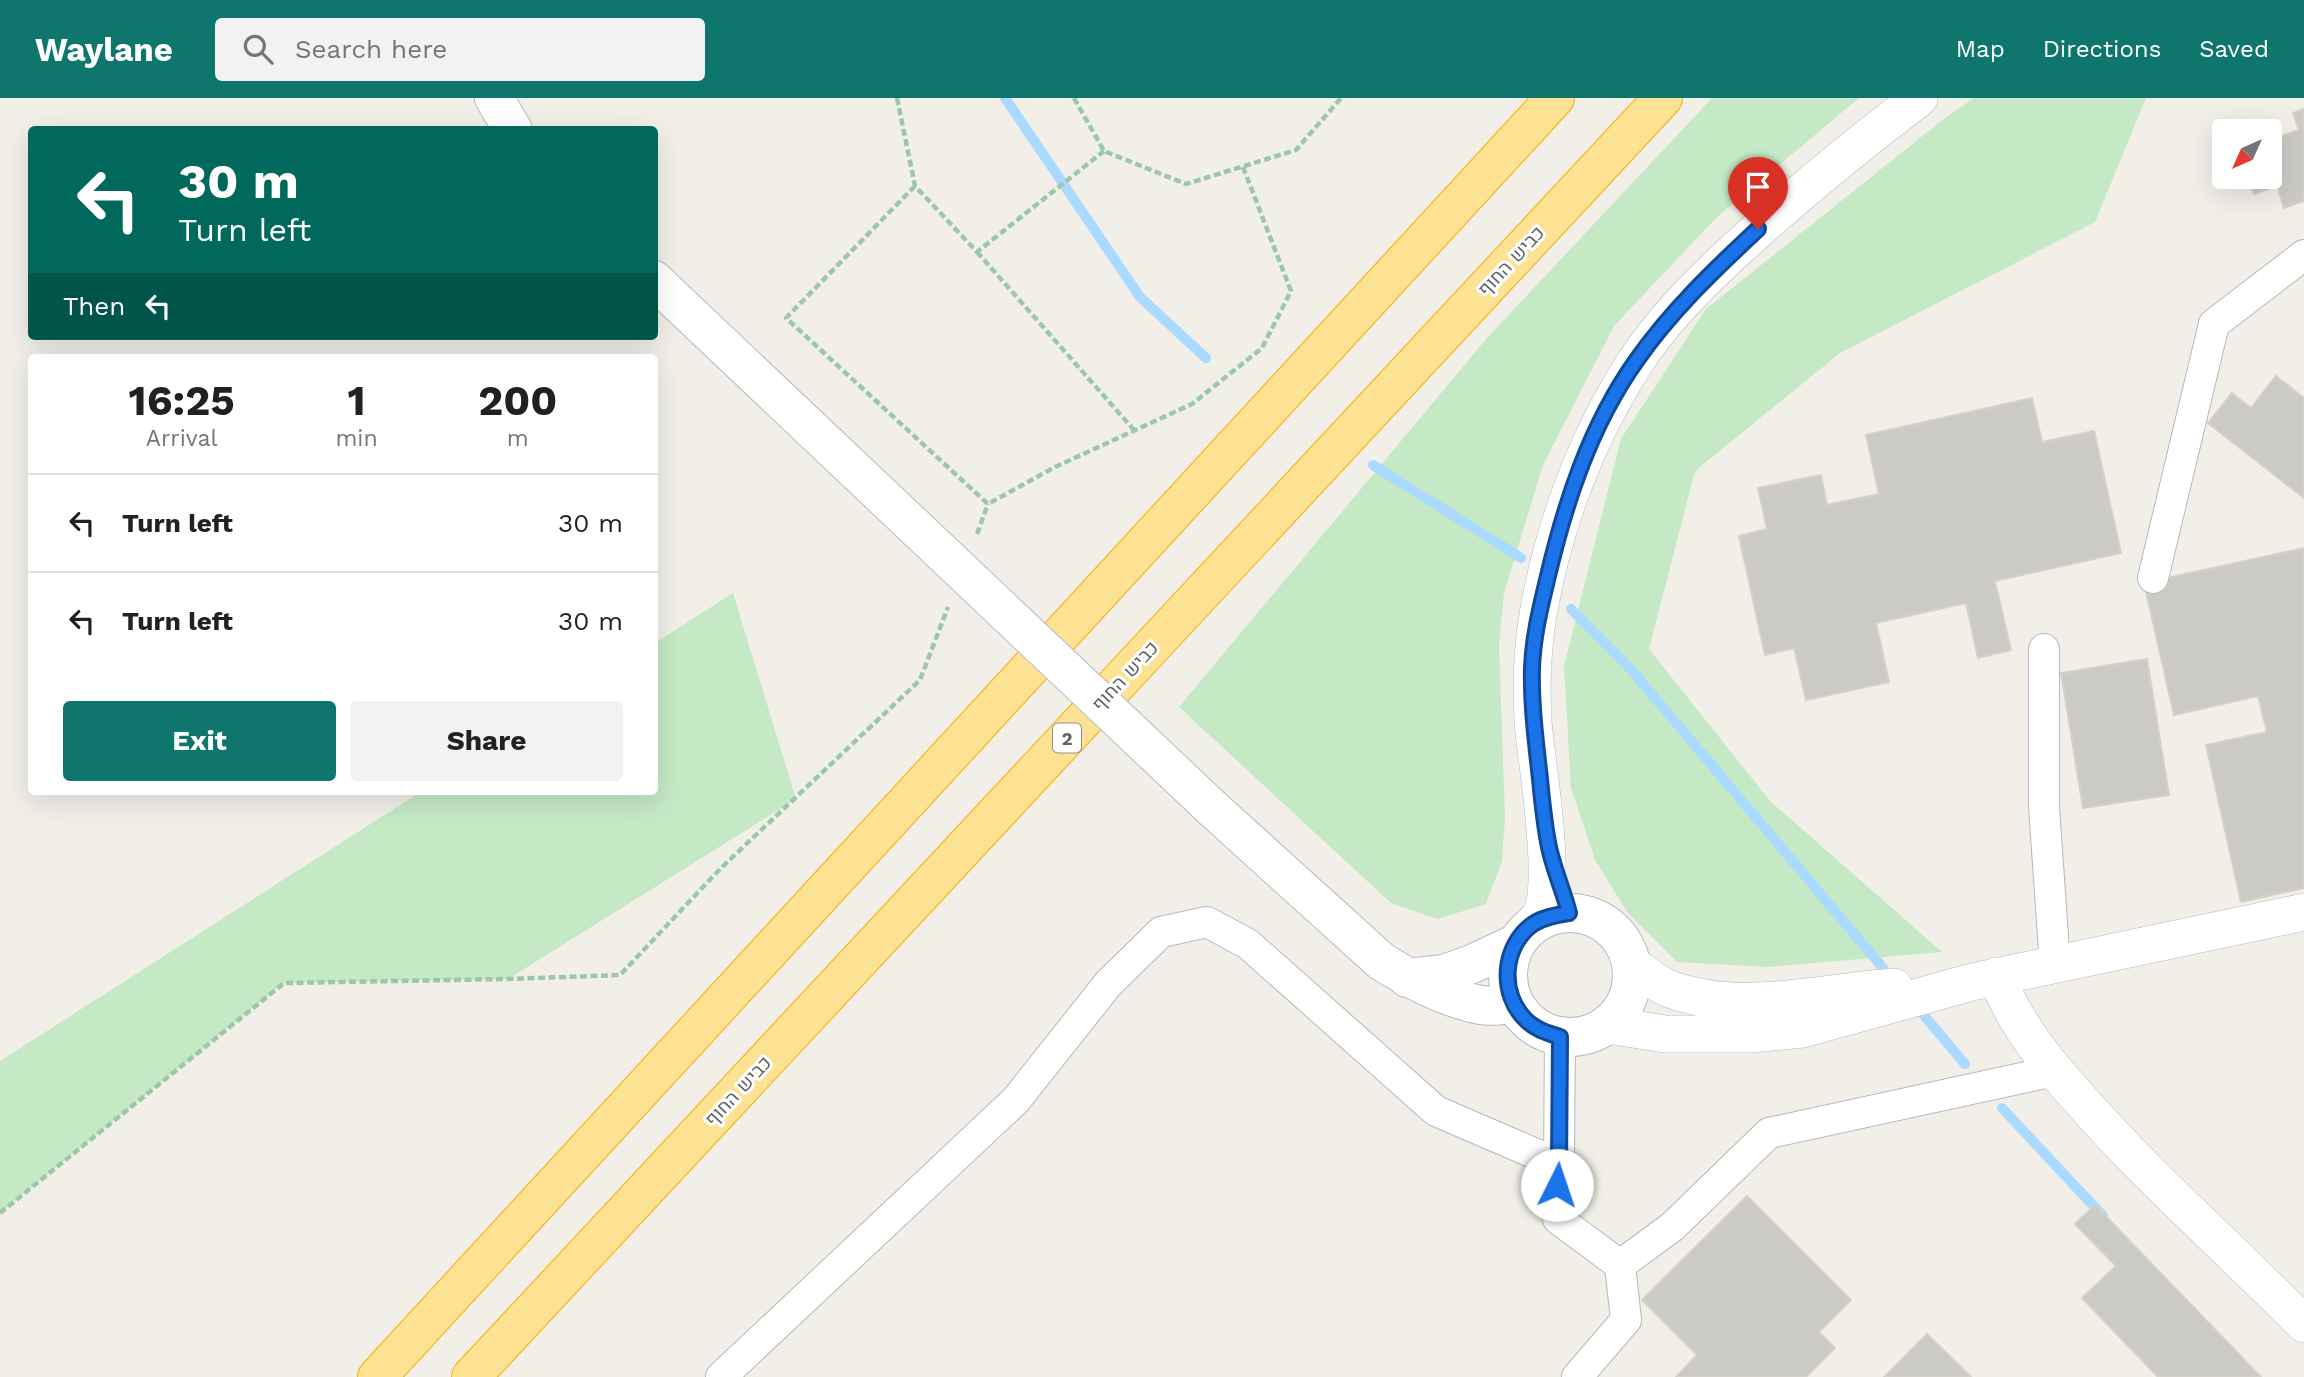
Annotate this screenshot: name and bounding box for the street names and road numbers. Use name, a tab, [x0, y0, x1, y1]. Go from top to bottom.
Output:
street label: כביש החוף	[1473, 221, 1549, 301]
street label: כביש החוף	[1087, 636, 1163, 716]
road number: 2	[1053, 724, 1081, 752]
street label: כביש החוף	[700, 1051, 776, 1131]

